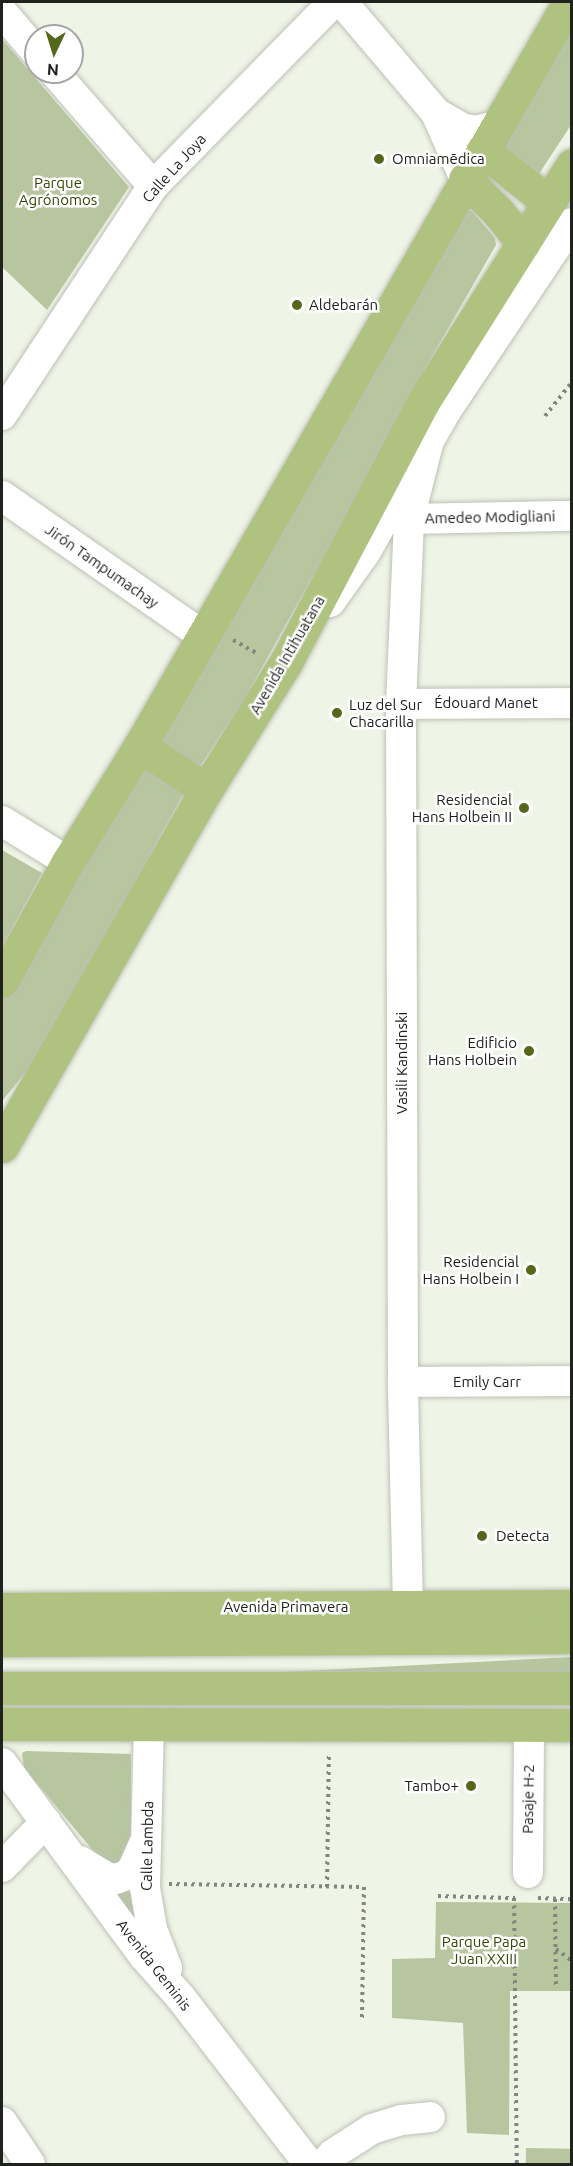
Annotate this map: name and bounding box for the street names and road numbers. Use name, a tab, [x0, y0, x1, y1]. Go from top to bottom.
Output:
street label: Calle La Joya	[138, 130, 210, 206]
street label: Amedeo Modigliani	[425, 507, 555, 527]
street label: Jirón Tampumachay	[42, 520, 162, 612]
street label: Avenida Intihuatana	[246, 593, 328, 717]
street label: Édouard Manet	[434, 694, 538, 712]
street label: Vasili Kandinski	[393, 1012, 411, 1114]
street label: Emily Carr	[453, 1373, 521, 1391]
street label: Avenida Primavera	[223, 1598, 349, 1616]
street label: Pasaje H-2	[518, 1764, 538, 1834]
street label: Calle Lambda	[137, 1801, 157, 1891]
street label: Avenida Geminis	[113, 1916, 195, 2014]

